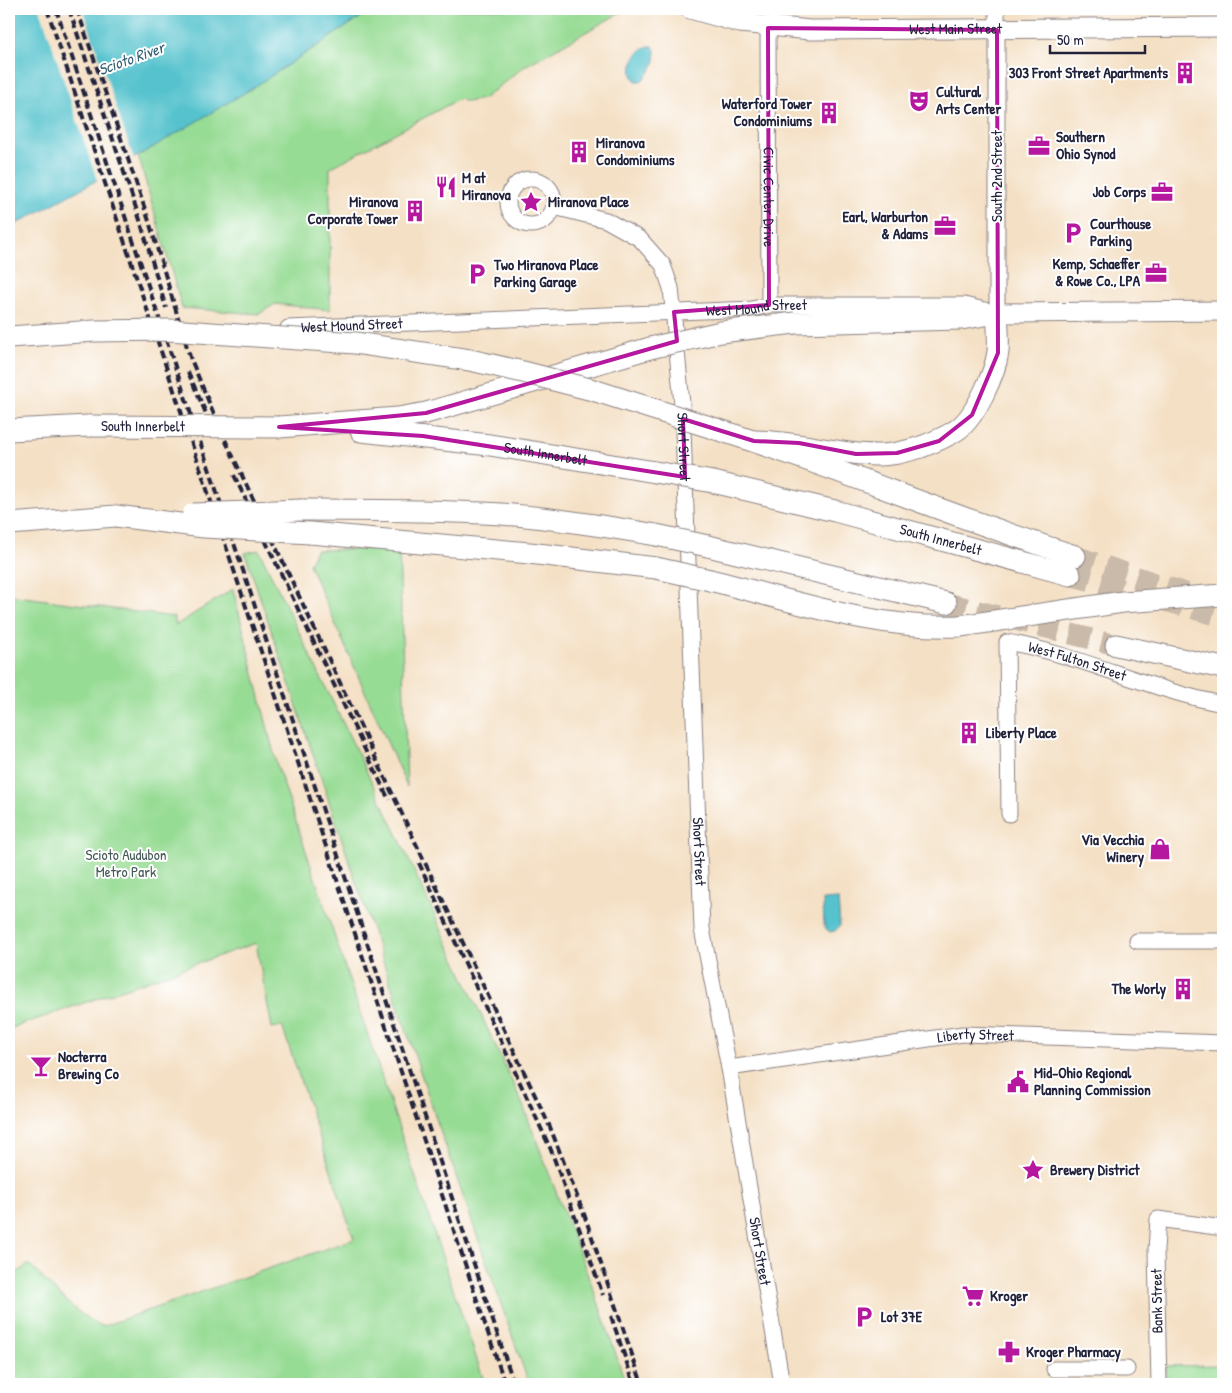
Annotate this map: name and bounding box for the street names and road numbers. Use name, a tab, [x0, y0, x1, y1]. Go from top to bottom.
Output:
street label: West Main Street	[909, 18, 1003, 39]
street label: South 2nd Street	[986, 129, 1007, 222]
street label: Civic Center Drive	[758, 147, 780, 247]
street label: West Mound Street	[705, 294, 808, 321]
street label: West Mound Street	[301, 312, 404, 337]
street label: Short Street	[672, 412, 696, 482]
street label: South Innerbelt	[101, 415, 186, 437]
street label: South Innerbelt	[502, 436, 590, 471]
street label: South Innerbelt	[898, 518, 985, 561]
street label: West Fulton Street	[1026, 636, 1130, 686]
street label: Short Street	[688, 817, 711, 887]
street label: Liberty Street	[936, 1023, 1015, 1048]
street label: Short Street	[744, 1216, 776, 1288]
street label: Bank Street	[1145, 1268, 1168, 1334]

